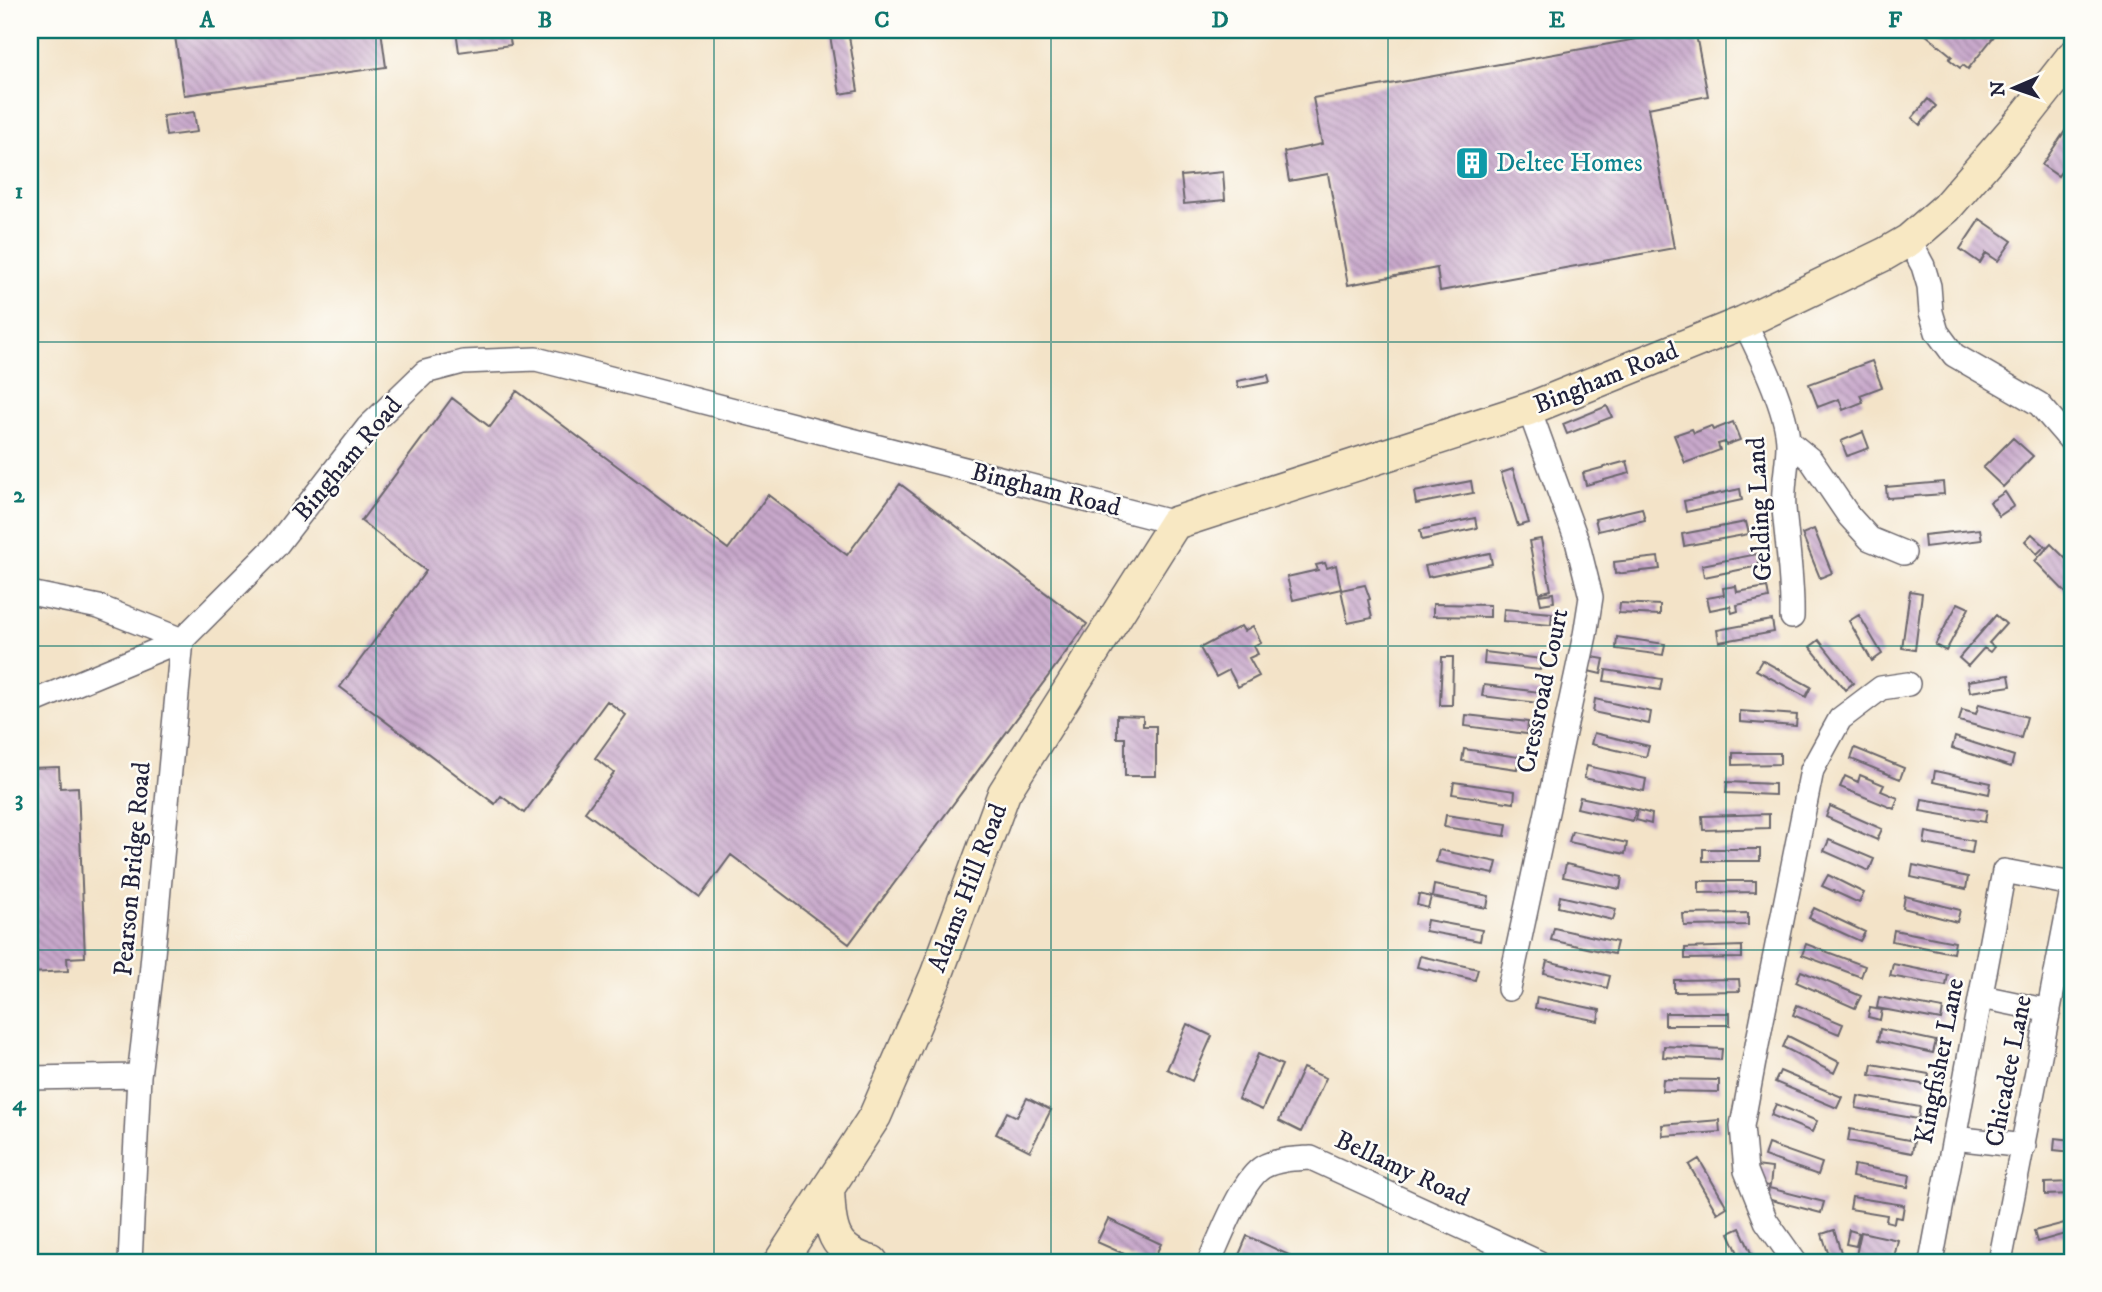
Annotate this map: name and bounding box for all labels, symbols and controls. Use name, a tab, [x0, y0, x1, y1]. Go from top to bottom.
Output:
text: A	[199, 6, 216, 35]
text: B	[538, 6, 552, 35]
text: C	[874, 6, 890, 35]
text: D	[1211, 6, 1229, 35]
text: E	[1549, 6, 1565, 35]
text: F	[1888, 6, 1903, 35]
north arrow	[1980, 52, 2050, 122]
text: N	[1987, 80, 2010, 97]
building icon: Deltec Homes	[1453, 144, 1491, 182]
place label: Deltec Homes	[1496, 147, 1643, 180]
text: 1	[15, 177, 23, 206]
street label: Bingham Road	[1529, 334, 1683, 422]
street label: Bingham Road	[286, 390, 410, 528]
street label: Gelding Land	[1740, 436, 1780, 582]
street label: Bingham Road	[968, 455, 1124, 525]
text: 2	[13, 481, 25, 510]
street label: Cressroad Court	[1509, 606, 1577, 776]
street label: Pearson Bridge Road	[107, 760, 159, 978]
text: 3	[15, 785, 23, 814]
street label: Adams Hill Road	[921, 799, 1015, 977]
street label: Kingfisher Lane	[1908, 975, 1972, 1147]
street label: Chicadee Lane	[1978, 992, 2040, 1150]
text: 4	[12, 1089, 27, 1118]
street label: Bellamy Road	[1329, 1123, 1475, 1215]

